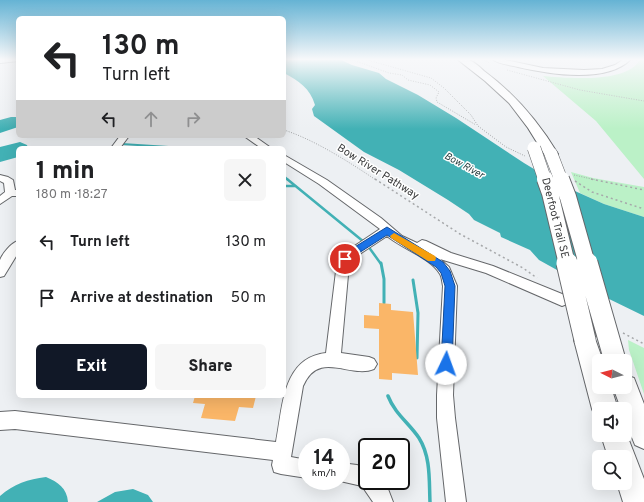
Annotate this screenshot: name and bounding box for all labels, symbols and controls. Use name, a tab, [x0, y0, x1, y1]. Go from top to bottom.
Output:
text: 130 m	[102, 29, 180, 65]
icon: left	[36, 32, 88, 84]
text: Turn left	[102, 64, 170, 87]
icon: left	[98, 108, 120, 130]
icon: ahead	[140, 108, 162, 130]
icon: right	[182, 108, 204, 130]
street label: Bow River Pathway	[334, 141, 422, 203]
water label: Bow River	[442, 150, 487, 183]
text: 1 min	[36, 157, 95, 187]
button: close	[224, 159, 266, 201]
street label: Deerfoot Trail SE	[538, 176, 572, 260]
text: 180 m · 18:27	[36, 187, 108, 203]
icon: left	[36, 231, 58, 253]
text: Turn left	[70, 233, 130, 252]
text: 130 m	[226, 233, 266, 252]
pin	[328, 242, 362, 276]
icon: arrive	[334, 248, 356, 270]
icon: arrive	[36, 287, 58, 309]
text: Arrive at destination	[70, 289, 213, 308]
text: 50 m	[231, 289, 266, 308]
position arrow	[425, 343, 467, 385]
button: Exit	[36, 344, 147, 390]
button: Share	[155, 344, 266, 390]
north arrow	[592, 354, 632, 394]
map controls	[592, 354, 632, 490]
button: sound	[592, 402, 632, 442]
speed limit sign: 20	[358, 438, 410, 490]
text: 14	[314, 446, 334, 472]
button: search	[592, 450, 632, 490]
text: km/h	[312, 467, 336, 480]

